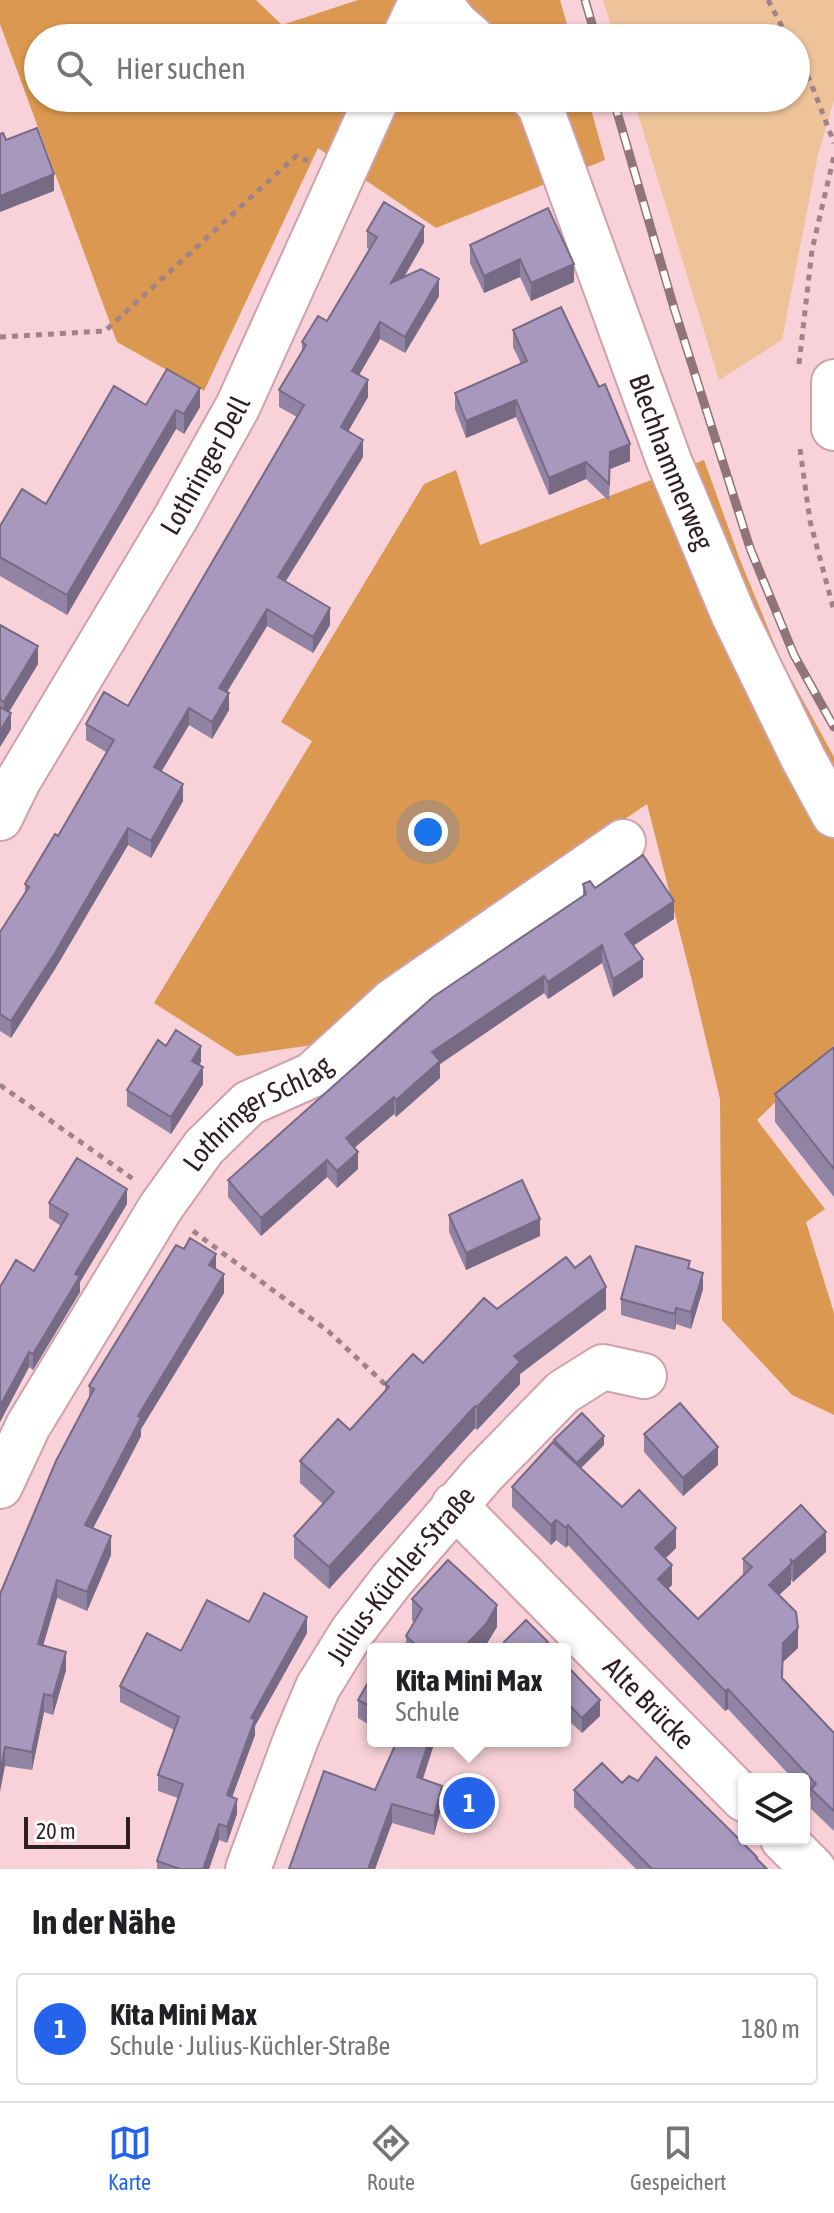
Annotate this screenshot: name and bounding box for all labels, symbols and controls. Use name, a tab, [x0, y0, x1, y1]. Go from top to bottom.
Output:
search box	[24, 24, 810, 112]
icon: search	[52, 46, 96, 90]
text: Hier suchen	[116, 51, 246, 85]
street label: Blechhammerweg	[623, 370, 720, 555]
street label: Lothringer Dell	[153, 391, 256, 540]
your location	[408, 812, 448, 852]
street label: Lothringer Schlag	[176, 1049, 338, 1177]
street label: Julius-Küchler-Straße	[320, 1480, 481, 1671]
popup	[367, 1643, 571, 1747]
street label: Alte Brücke	[597, 1651, 701, 1755]
text: Kita Mini Max	[395, 1663, 543, 1697]
text: Schule	[395, 1697, 460, 1727]
pin: 1	[443, 1773, 495, 1833]
map controls	[738, 1773, 810, 1845]
button: layers	[738, 1773, 810, 1845]
scale bar	[24, 1813, 130, 1849]
text: 20 m	[36, 1818, 76, 1844]
text: In der Nähe	[32, 1902, 176, 1941]
text: Kita Mini Max	[110, 1997, 257, 2031]
text: 1	[54, 2014, 66, 2044]
text: 180 m	[741, 2014, 800, 2044]
text: Schule · Julius-Küchler-Straße	[110, 2031, 390, 2061]
tab: Karte	[108, 2121, 152, 2195]
tab: Route	[367, 2121, 415, 2195]
tab: Gespeichert	[630, 2121, 726, 2195]

